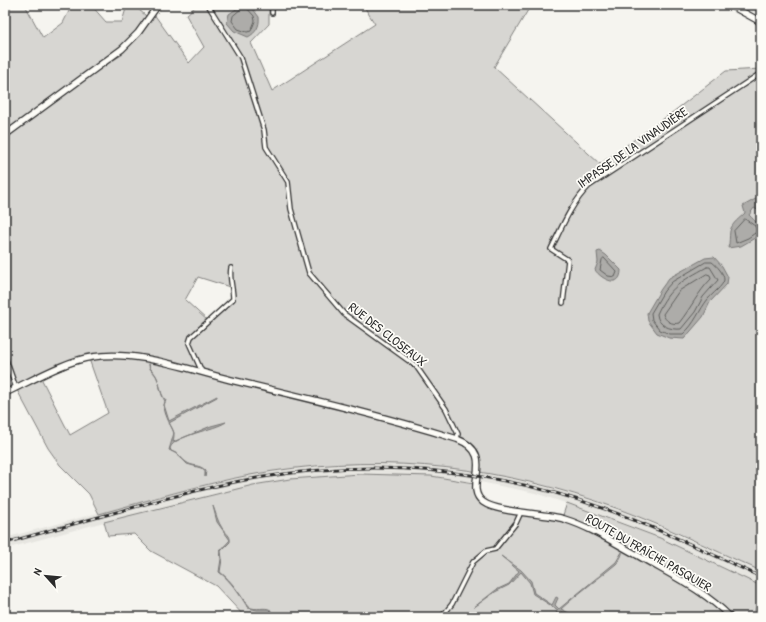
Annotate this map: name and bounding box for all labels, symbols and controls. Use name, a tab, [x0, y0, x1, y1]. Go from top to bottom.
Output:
street label: IMPASSE DE LA VINAUDIÈRE	[573, 102, 691, 192]
street label: RUE DES CLOSEAUX	[345, 298, 431, 370]
street label: ROUTE DU FRAÎCHE PASQUIER	[583, 509, 715, 595]
north arrow	[26, 556, 66, 596]
text: N	[30, 566, 45, 577]

